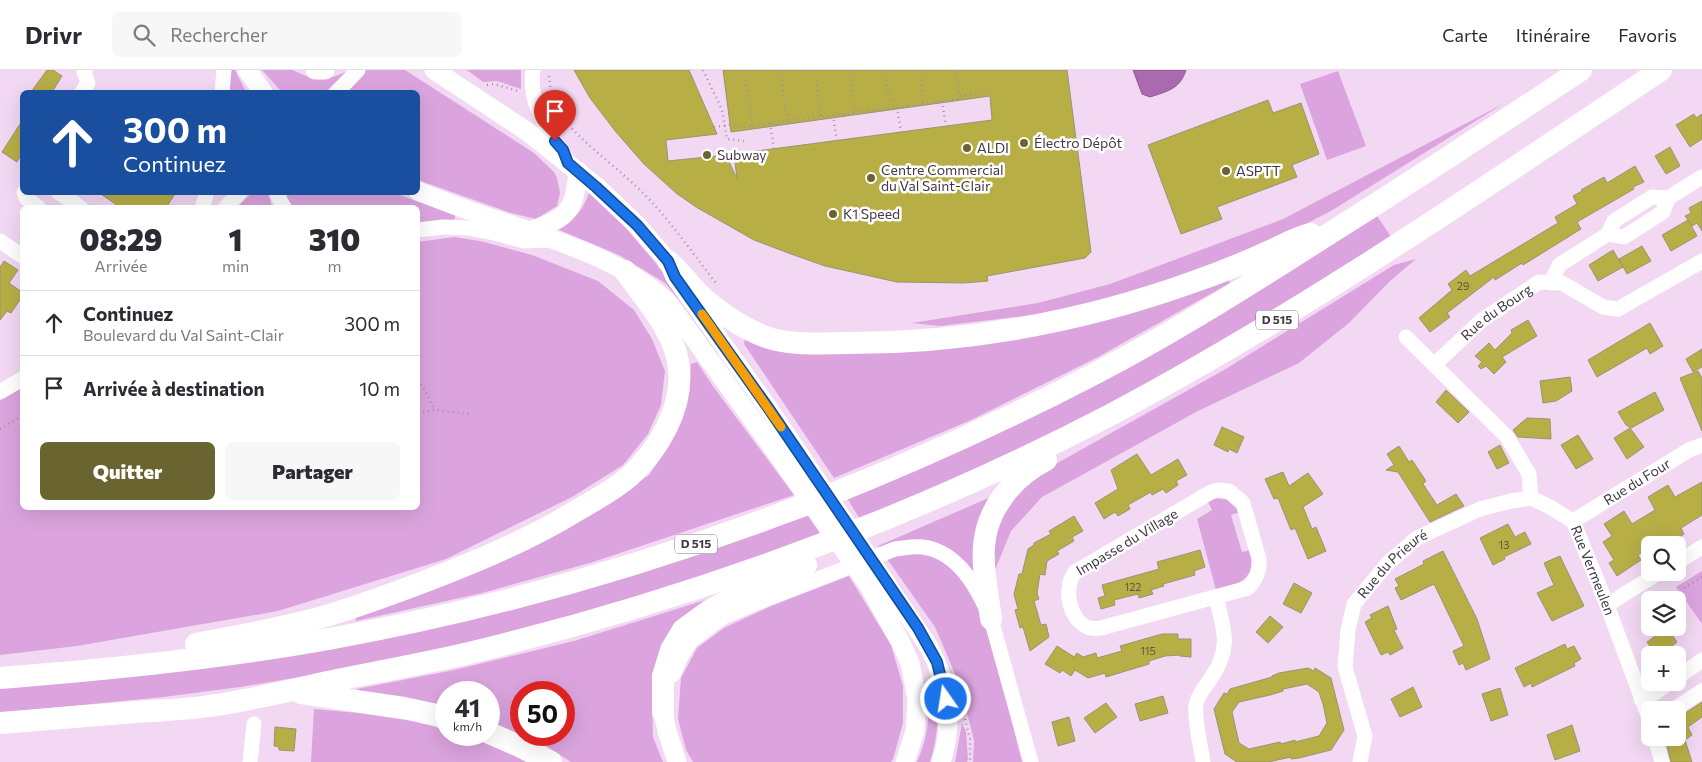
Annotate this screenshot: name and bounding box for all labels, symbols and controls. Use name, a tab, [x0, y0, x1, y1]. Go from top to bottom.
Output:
search box	[112, 12, 462, 57]
text: Drivr	[25, 20, 82, 49]
icon: search	[130, 21, 158, 49]
text: Rechercher	[170, 23, 268, 46]
text: Carte	[1442, 24, 1488, 46]
text: Itinéraire	[1516, 24, 1590, 46]
text: Favoris	[1618, 24, 1677, 46]
pin	[534, 90, 576, 141]
icon: arrive	[541, 97, 569, 125]
text: 300 m	[123, 107, 227, 150]
icon: ahead	[40, 110, 105, 175]
place label: Électro Dépôt	[1034, 134, 1123, 151]
marker: Électro Dépôt	[1018, 137, 1030, 149]
place label: ALDI	[977, 139, 1009, 156]
marker: ALDI	[961, 142, 973, 154]
place label: Subway	[717, 146, 767, 163]
marker: Subway	[701, 149, 713, 161]
text: Continuez	[123, 150, 226, 177]
place label: Centre Commercial du Val Saint-Clair	[881, 161, 1004, 194]
place label: ASPTT	[1236, 162, 1281, 179]
marker: ASPTT	[1220, 165, 1232, 177]
marker: Centre Commercial du Val Saint-Clair	[865, 172, 877, 184]
place label: K1 Speed	[843, 205, 900, 222]
marker: K1 Speed	[827, 208, 839, 220]
text: 08:29	[79, 220, 163, 257]
text: 1	[229, 220, 243, 257]
text: 310	[309, 220, 361, 257]
text: Arrivée	[95, 256, 147, 275]
text: min	[222, 256, 249, 275]
text: m	[328, 256, 342, 275]
house number: 29	[1457, 279, 1470, 292]
street label: Rue du Bourg	[1457, 280, 1535, 344]
text: Continuez	[83, 302, 173, 325]
icon: ahead	[40, 309, 68, 337]
road number: D 515	[1256, 310, 1298, 330]
text: 300 m	[344, 312, 400, 335]
text: Boulevard du Val Saint-Clair	[83, 325, 284, 344]
icon: arrive	[40, 374, 68, 402]
text: Arrivée à destination	[83, 377, 265, 400]
text: 10 m	[359, 377, 400, 400]
button: Quitter	[40, 442, 215, 500]
button: Partager	[225, 442, 400, 500]
street label: Rue du Four	[1600, 454, 1674, 508]
street label: Impasse du Village	[1073, 505, 1181, 579]
street label: Rue Vermeulen	[1568, 523, 1619, 617]
street label: Rue du Prieuré	[1353, 526, 1430, 601]
road number: D 515	[675, 534, 717, 554]
map controls	[1641, 536, 1686, 746]
button: search	[1641, 536, 1686, 581]
house number: 13	[1499, 538, 1509, 551]
house number: 122	[1125, 580, 1141, 593]
button: layers	[1641, 591, 1686, 636]
house number: 115	[1140, 644, 1156, 657]
button: +	[1641, 646, 1686, 691]
position arrow	[919, 672, 971, 724]
speed limit sign: 50	[510, 681, 575, 746]
text: 41	[455, 692, 480, 722]
button: −	[1641, 701, 1686, 746]
text: km/h	[453, 719, 482, 733]

